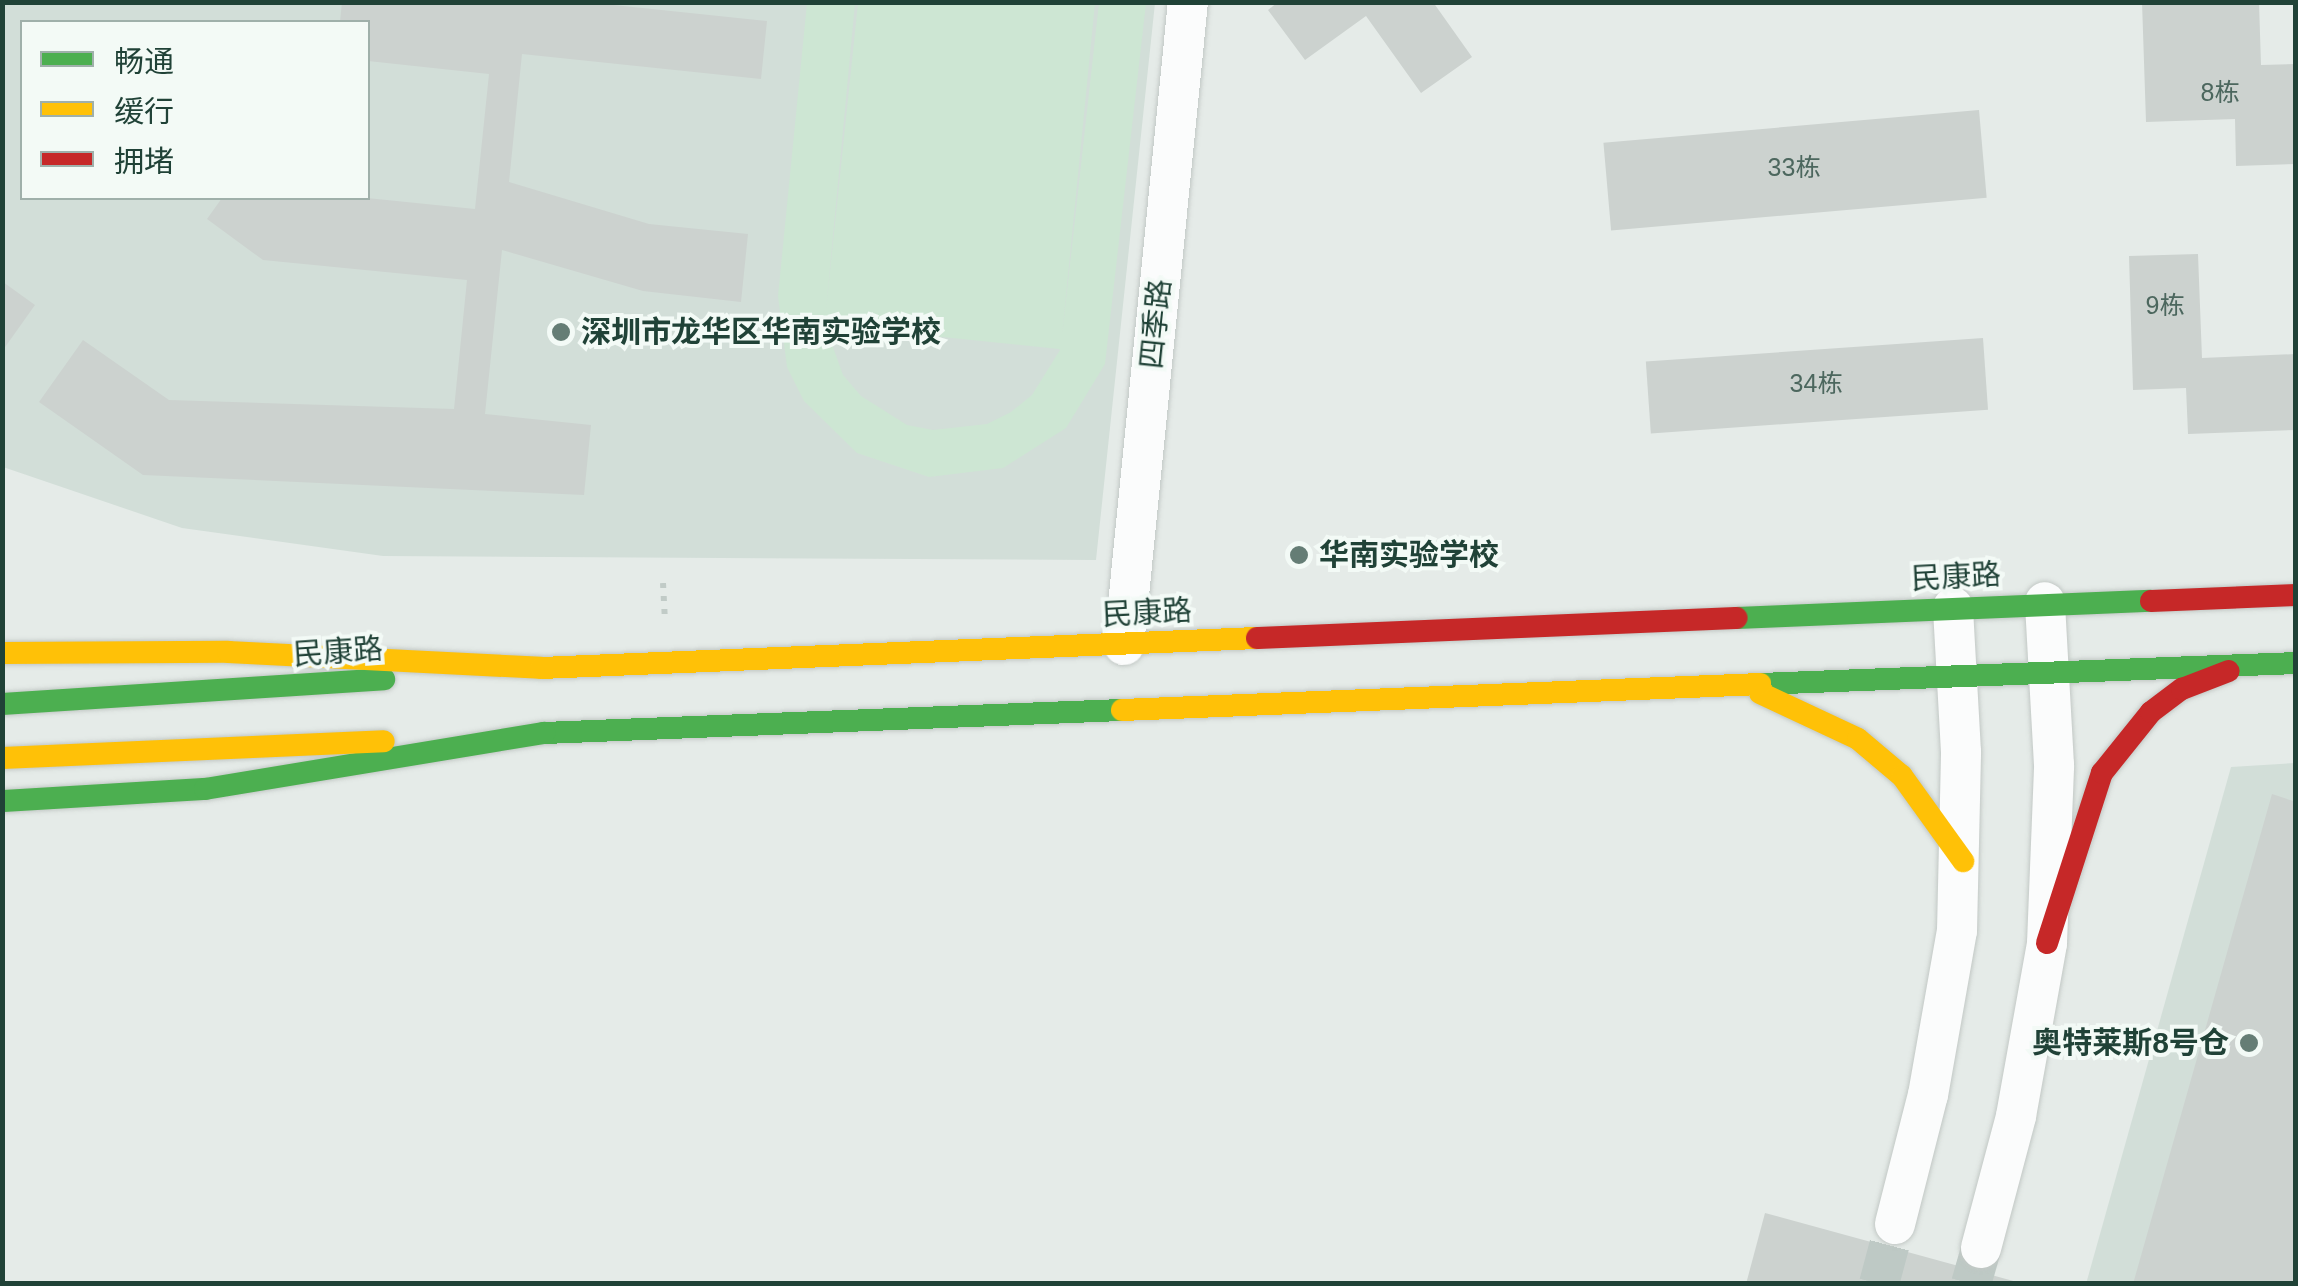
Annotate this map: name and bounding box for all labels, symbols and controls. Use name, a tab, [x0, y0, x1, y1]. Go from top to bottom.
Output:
legend	[20, 20, 370, 200]
text: 畅通	[114, 45, 174, 78]
house number: 8栋	[2201, 77, 2239, 107]
text: 缓行	[114, 95, 174, 128]
text: 拥堵	[114, 145, 174, 178]
house number: 33栋	[1768, 152, 1820, 182]
street label: 四季路	[1133, 277, 1179, 371]
house number: 9栋	[2146, 290, 2184, 320]
place label: 深圳市龙华区华南实验学校	[581, 314, 941, 350]
marker: 深圳市龙华区华南实验学校	[550, 321, 572, 343]
house number: 34栋	[1790, 368, 1842, 398]
place label: 华南实验学校	[1319, 537, 1499, 573]
marker: 华南实验学校	[1288, 544, 1310, 566]
street label: 民康路	[1910, 557, 2002, 597]
street label: 民康路	[1101, 593, 1193, 633]
street label: 民康路	[292, 631, 384, 673]
place label: 奥特莱斯8号仓	[2032, 1025, 2229, 1061]
marker: 奥特莱斯8号仓	[2238, 1032, 2260, 1054]

